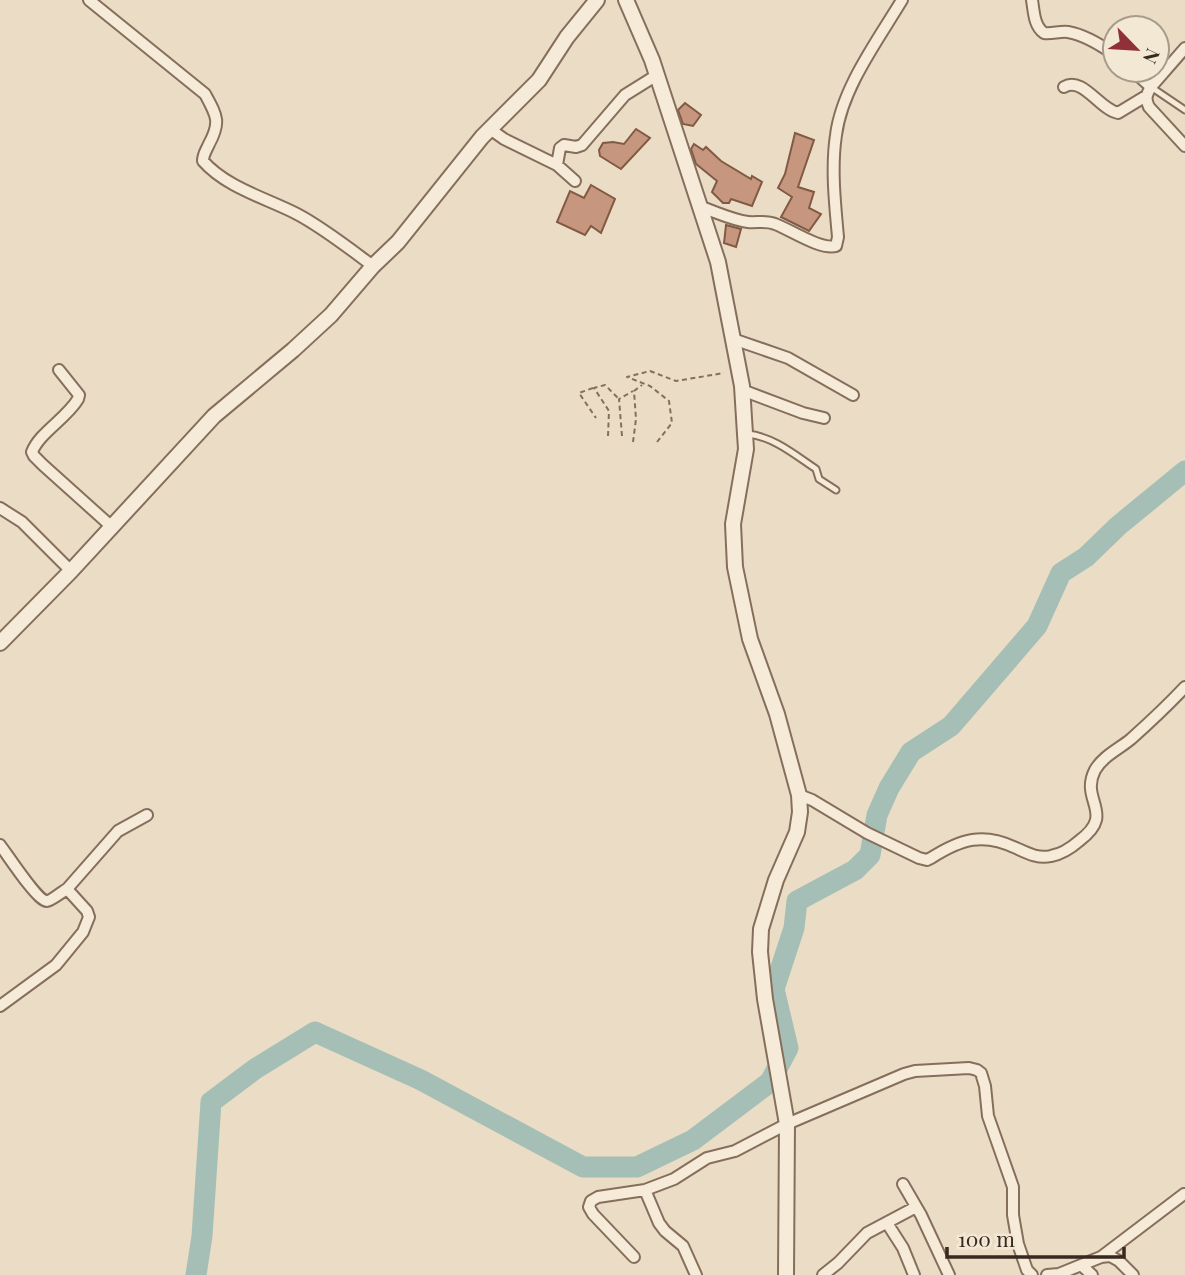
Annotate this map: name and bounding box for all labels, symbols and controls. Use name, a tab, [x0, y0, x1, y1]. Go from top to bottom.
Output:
north arrow	[1101, 14, 1171, 84]
text: N	[1138, 45, 1167, 69]
scale bar	[947, 1216, 1124, 1260]
text: 100 m	[958, 1224, 1015, 1252]

